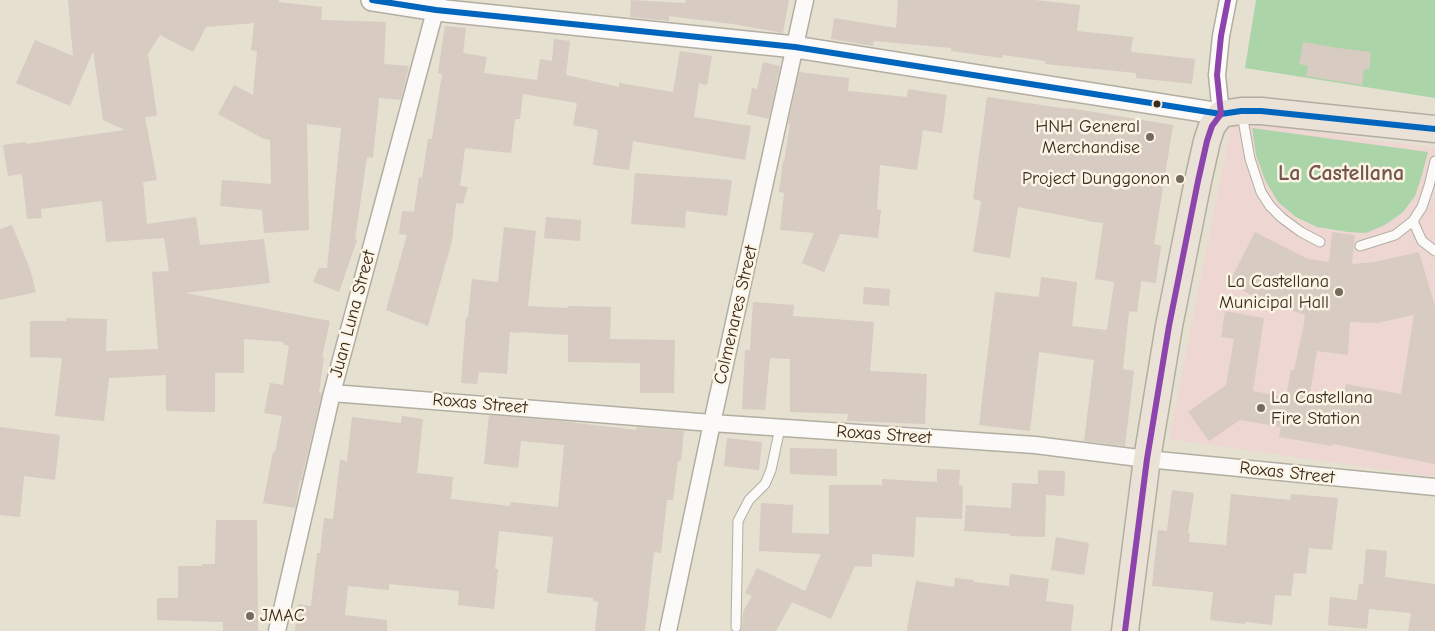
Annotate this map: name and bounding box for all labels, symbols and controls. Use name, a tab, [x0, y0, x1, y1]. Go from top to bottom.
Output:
unlabelled marker	[1152, 99, 1162, 109]
place label: HNH General Merchandise	[1035, 116, 1140, 158]
marker: HNH General Merchandise	[1144, 131, 1156, 143]
district label: La Castellana	[1278, 161, 1404, 187]
place label: Project Dunggonon	[1022, 168, 1170, 190]
marker: Project Dunggonon	[1174, 173, 1186, 185]
street label: Colmenares Street	[709, 243, 763, 387]
street label: Juan Luna Street	[326, 248, 380, 380]
place label: La Castellana Municipal Hall	[1219, 271, 1329, 314]
marker: La Castellana Municipal Hall	[1333, 286, 1345, 298]
place label: La Castellana Fire Station	[1271, 387, 1373, 429]
street label: Roxas Street	[431, 389, 529, 419]
marker: La Castellana Fire Station	[1255, 402, 1267, 414]
street label: Roxas Street	[836, 421, 932, 449]
street label: Roxas Street	[1238, 457, 1336, 489]
place label: JMAC	[260, 605, 305, 627]
marker: JMAC	[244, 610, 256, 622]

